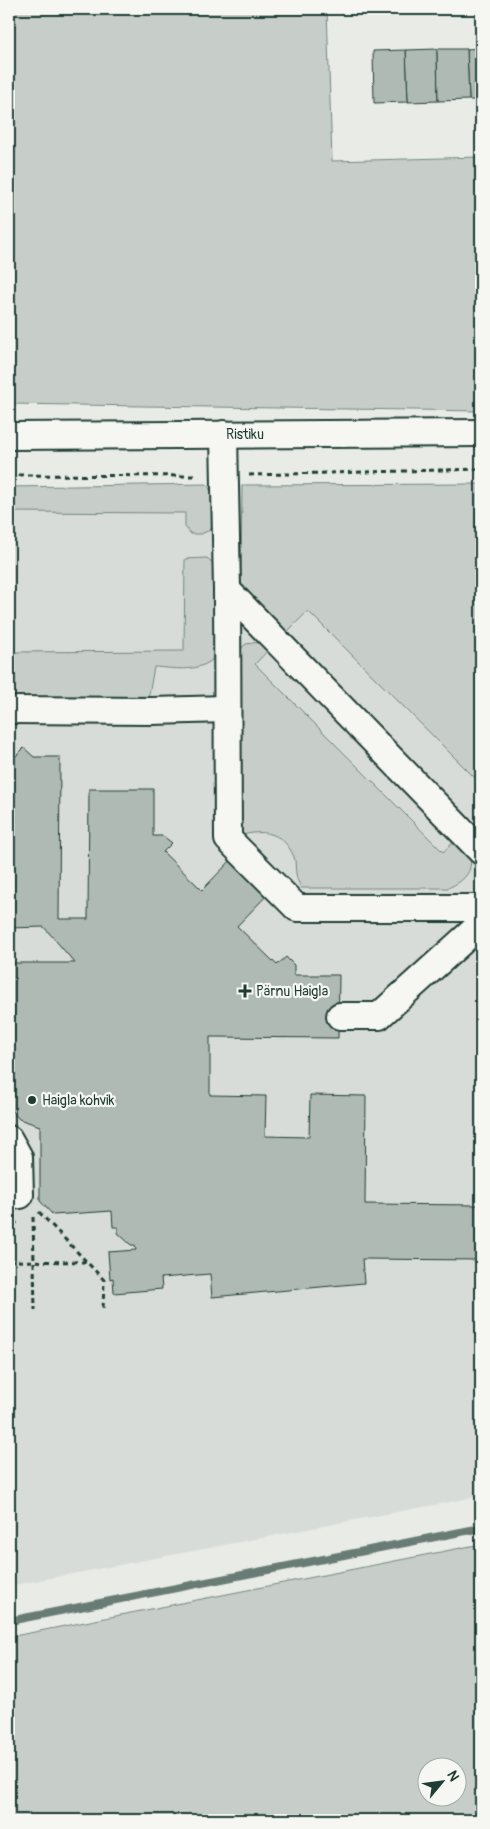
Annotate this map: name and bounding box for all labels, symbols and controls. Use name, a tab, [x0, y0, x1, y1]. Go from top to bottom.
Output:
street label: Ristiku	[226, 426, 264, 443]
place label: Pärnu Haigla	[256, 983, 328, 1000]
marker: Pärnu Haigla	[238, 984, 252, 998]
place label: Haigla kohvik	[42, 1092, 114, 1109]
marker: Haigla kohvik	[26, 1094, 38, 1106]
north arrow	[418, 1756, 468, 1806]
text: N	[443, 1768, 463, 1784]

